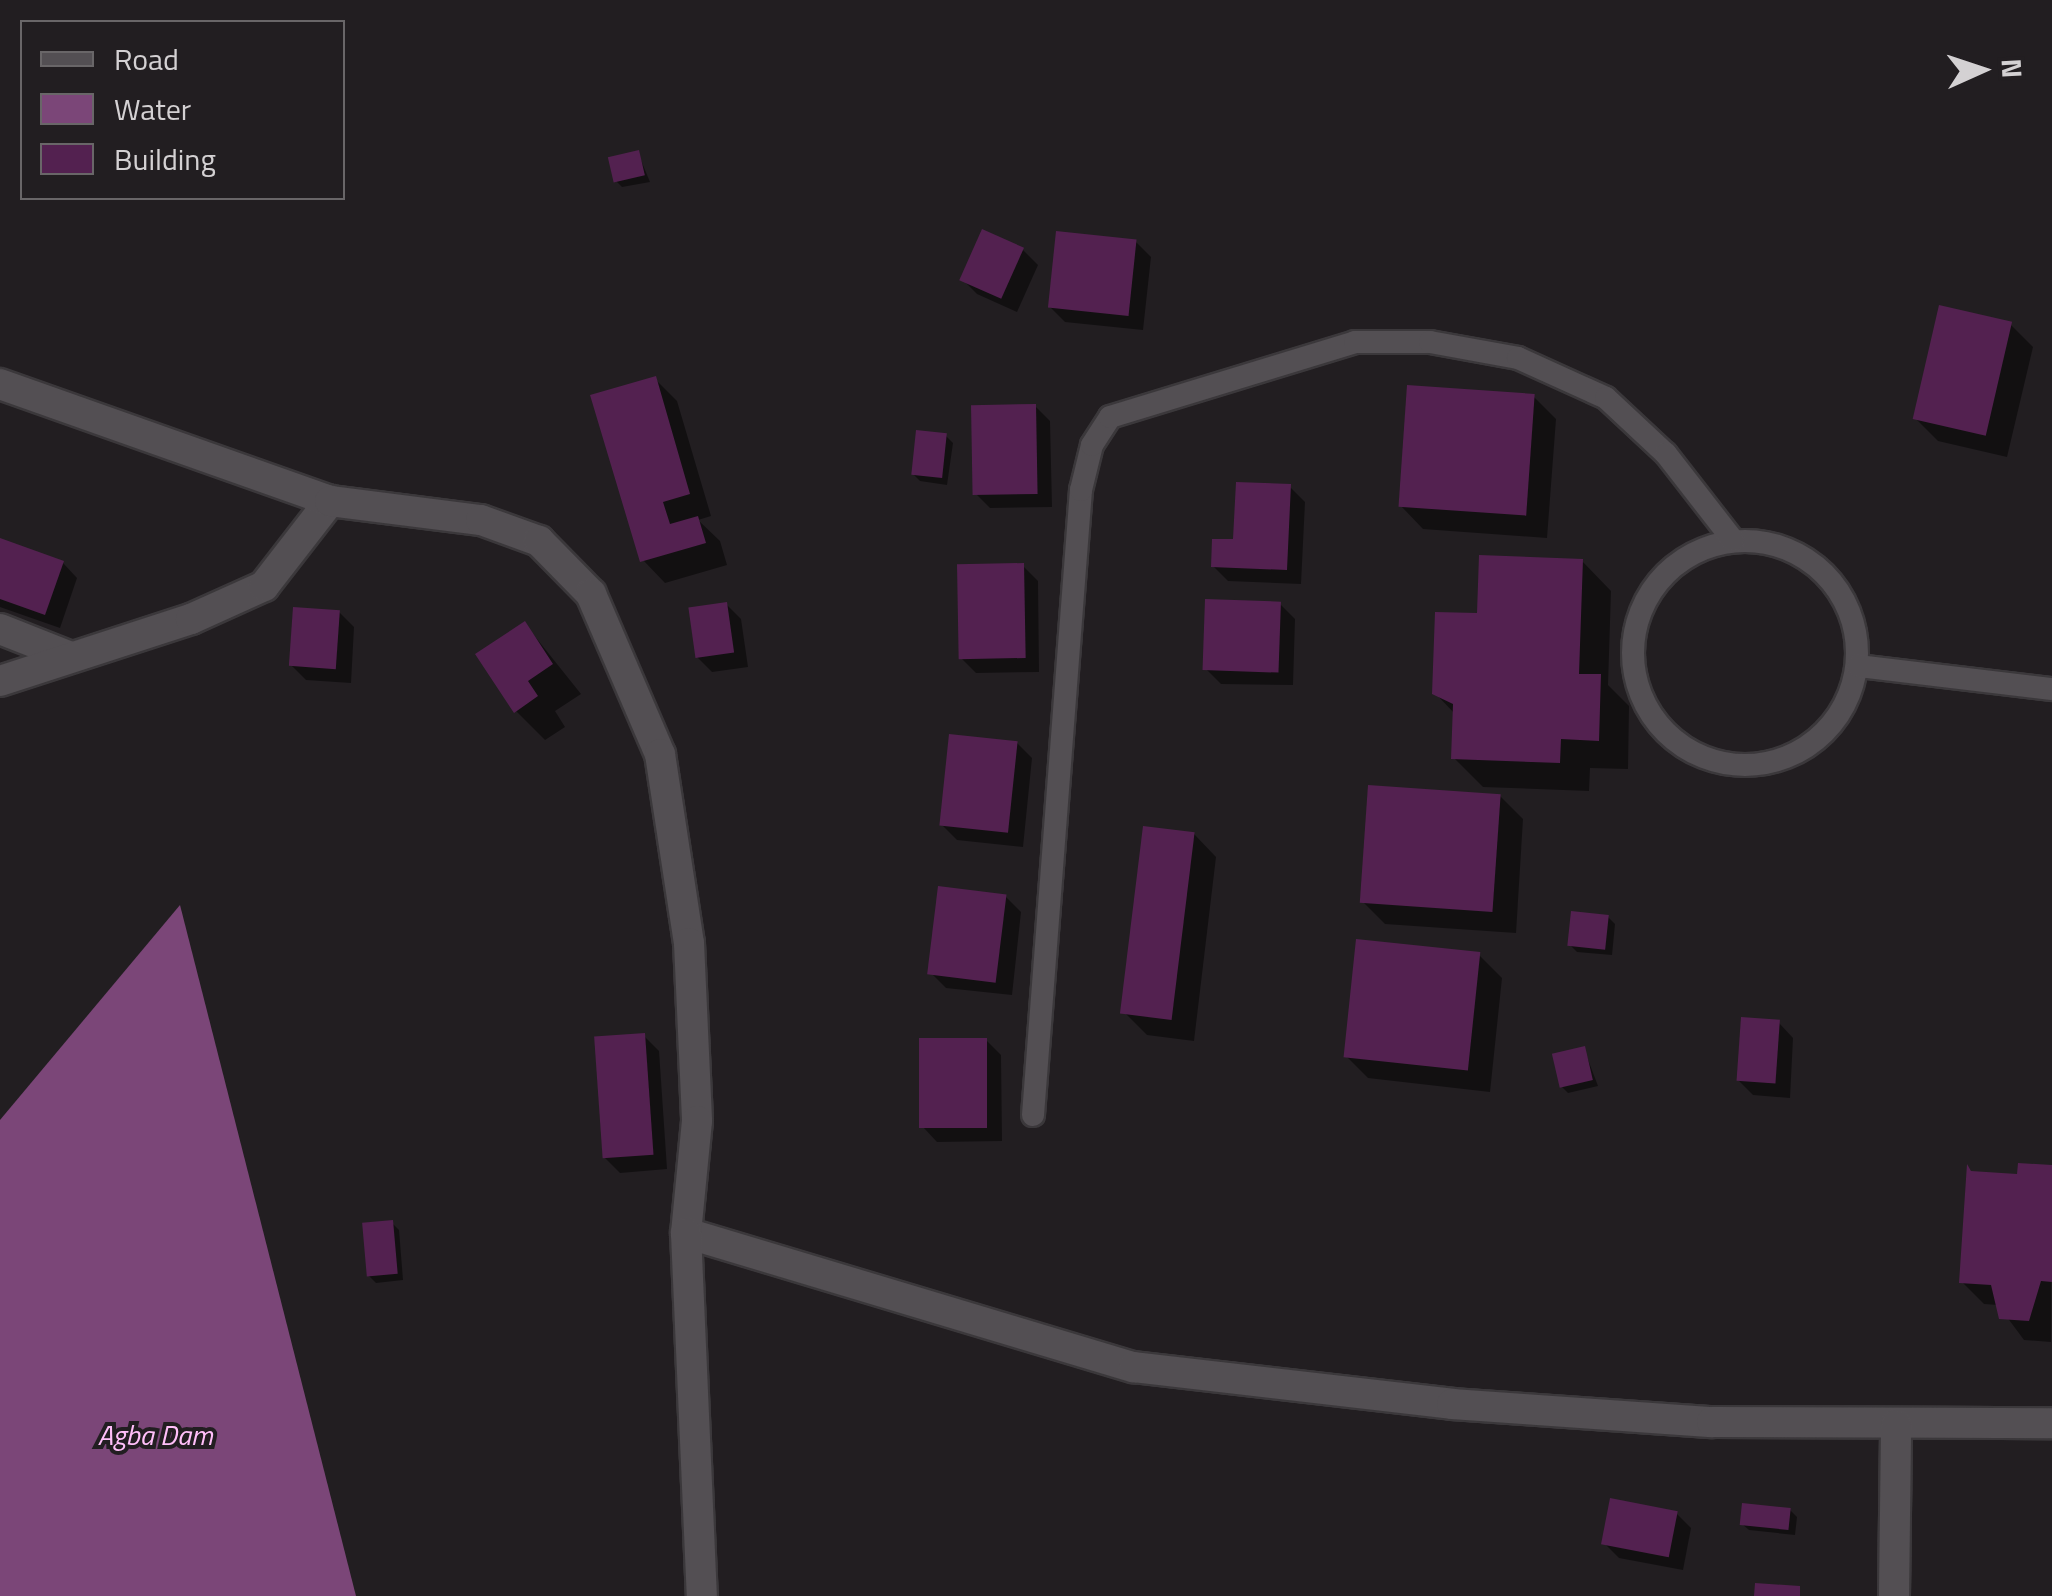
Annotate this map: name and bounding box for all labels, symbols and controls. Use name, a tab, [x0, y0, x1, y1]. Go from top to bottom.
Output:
legend	[20, 20, 345, 200]
north arrow	[1932, 20, 2032, 120]
text: Road	[114, 36, 179, 82]
text: N	[1990, 58, 2034, 79]
text: Water	[114, 86, 191, 132]
text: Building	[114, 136, 216, 182]
water label: Agba Dam	[97, 1418, 213, 1452]

